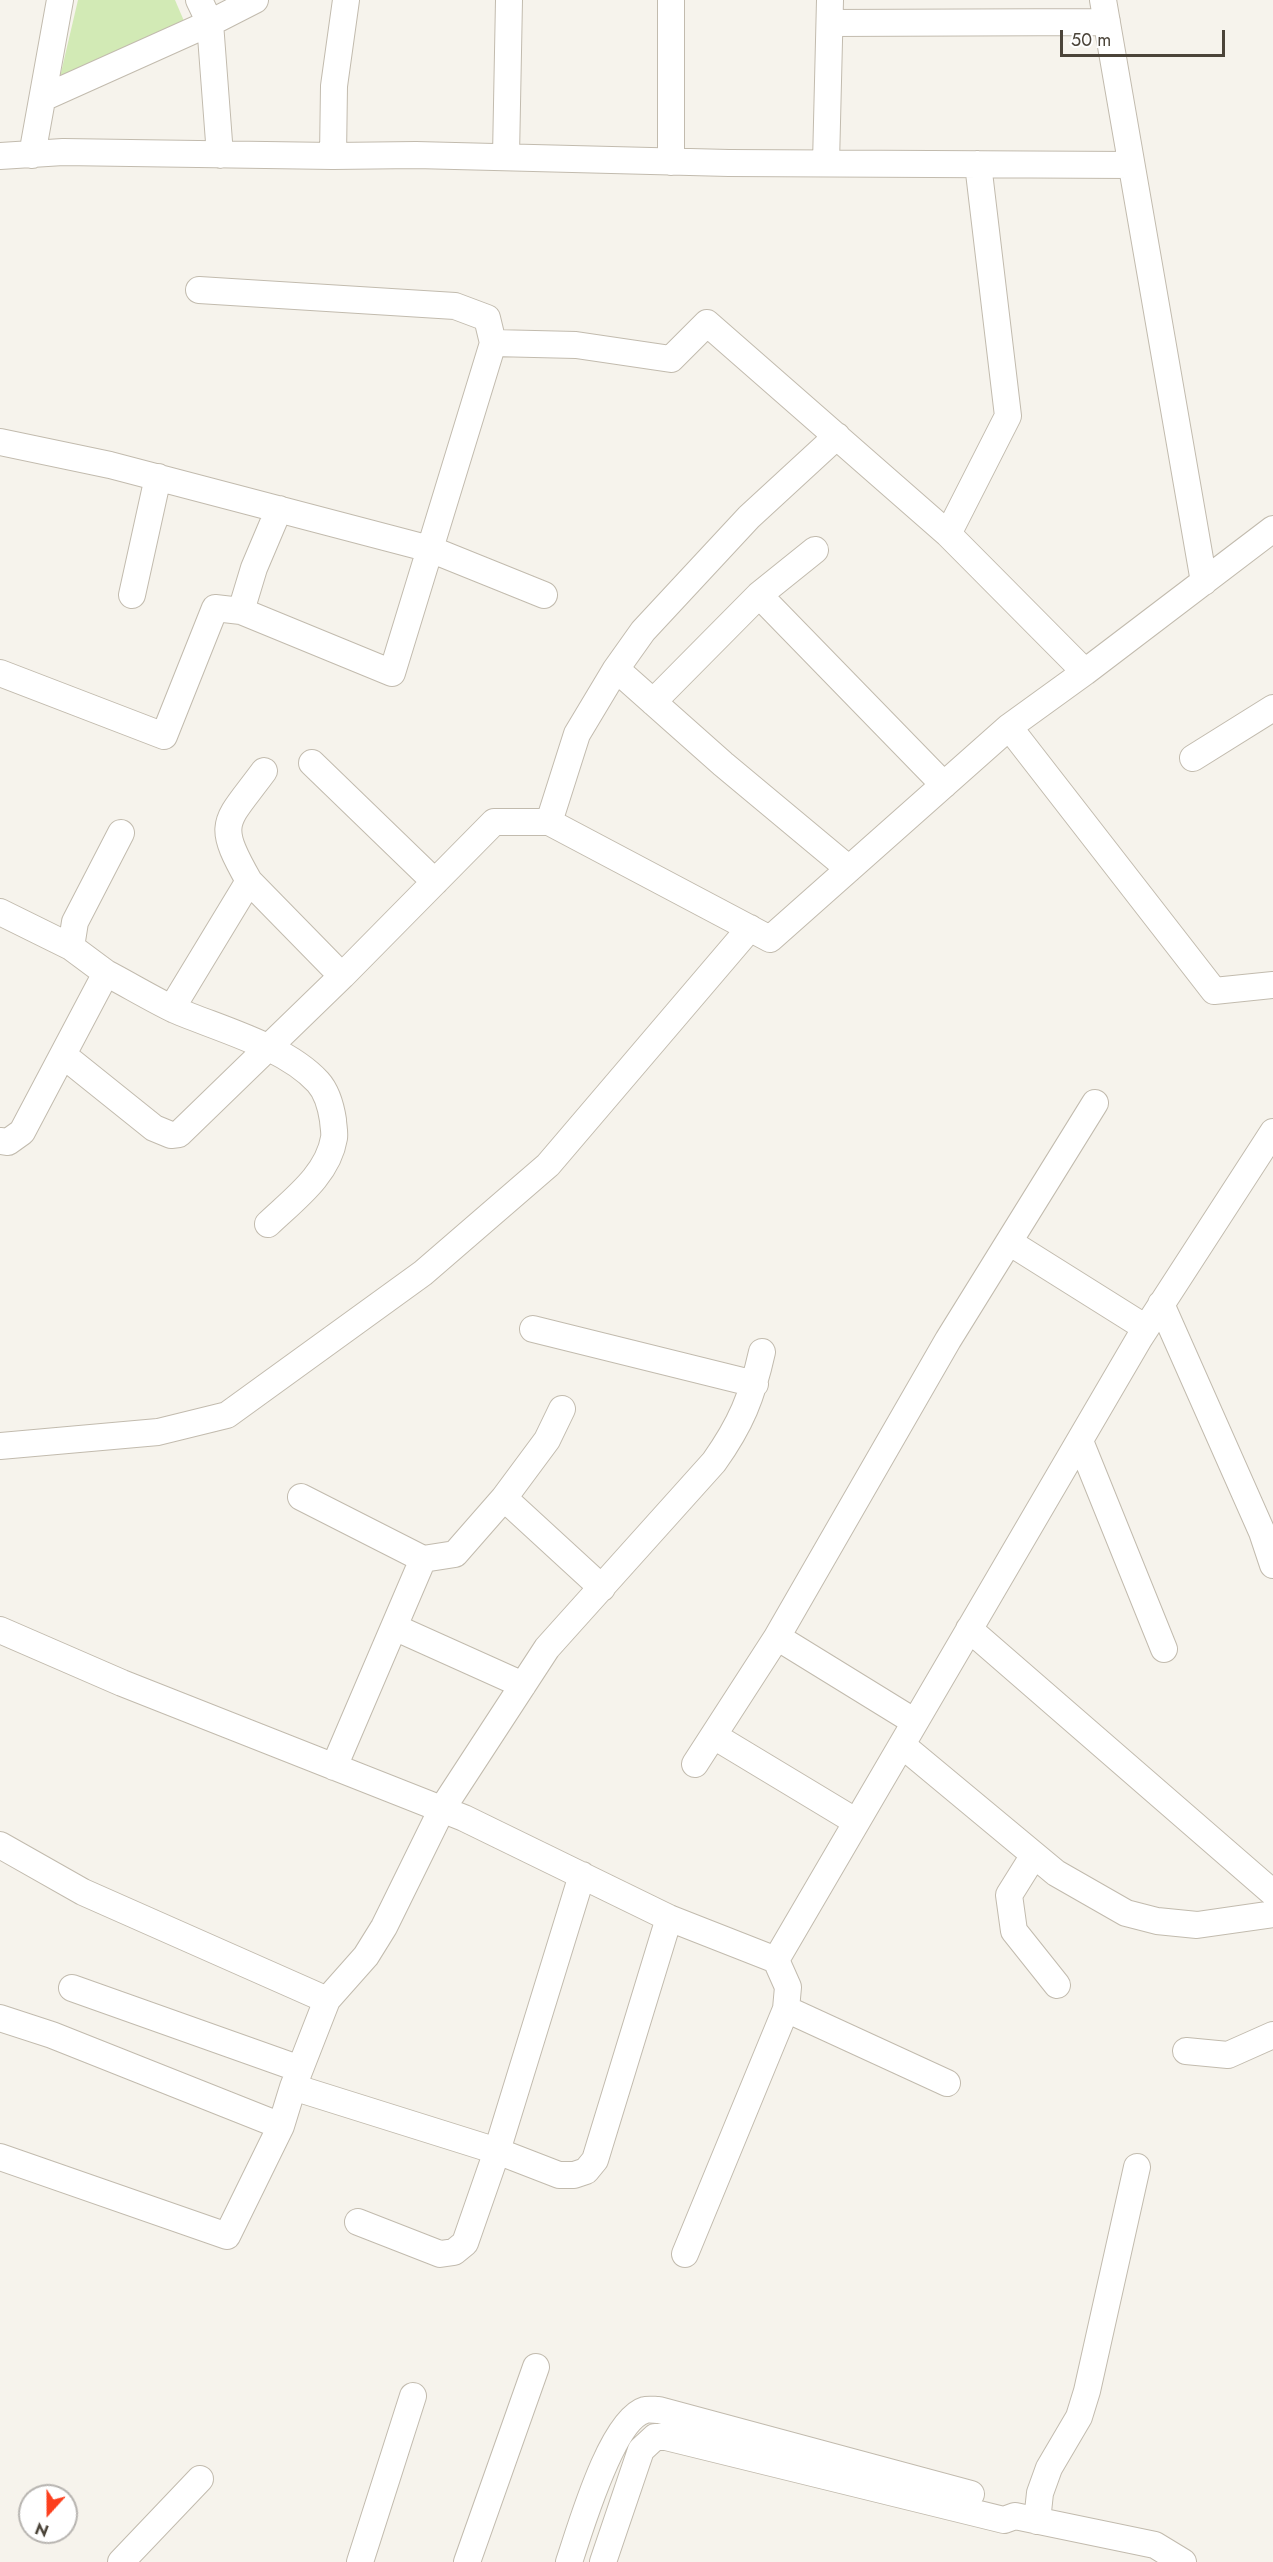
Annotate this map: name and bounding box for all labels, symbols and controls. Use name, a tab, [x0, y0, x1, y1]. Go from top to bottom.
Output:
scale bar	[1063, 18, 1228, 56]
text: 50 m	[1071, 27, 1111, 53]
north arrow	[18, 2484, 78, 2544]
text: N	[32, 2516, 52, 2542]

